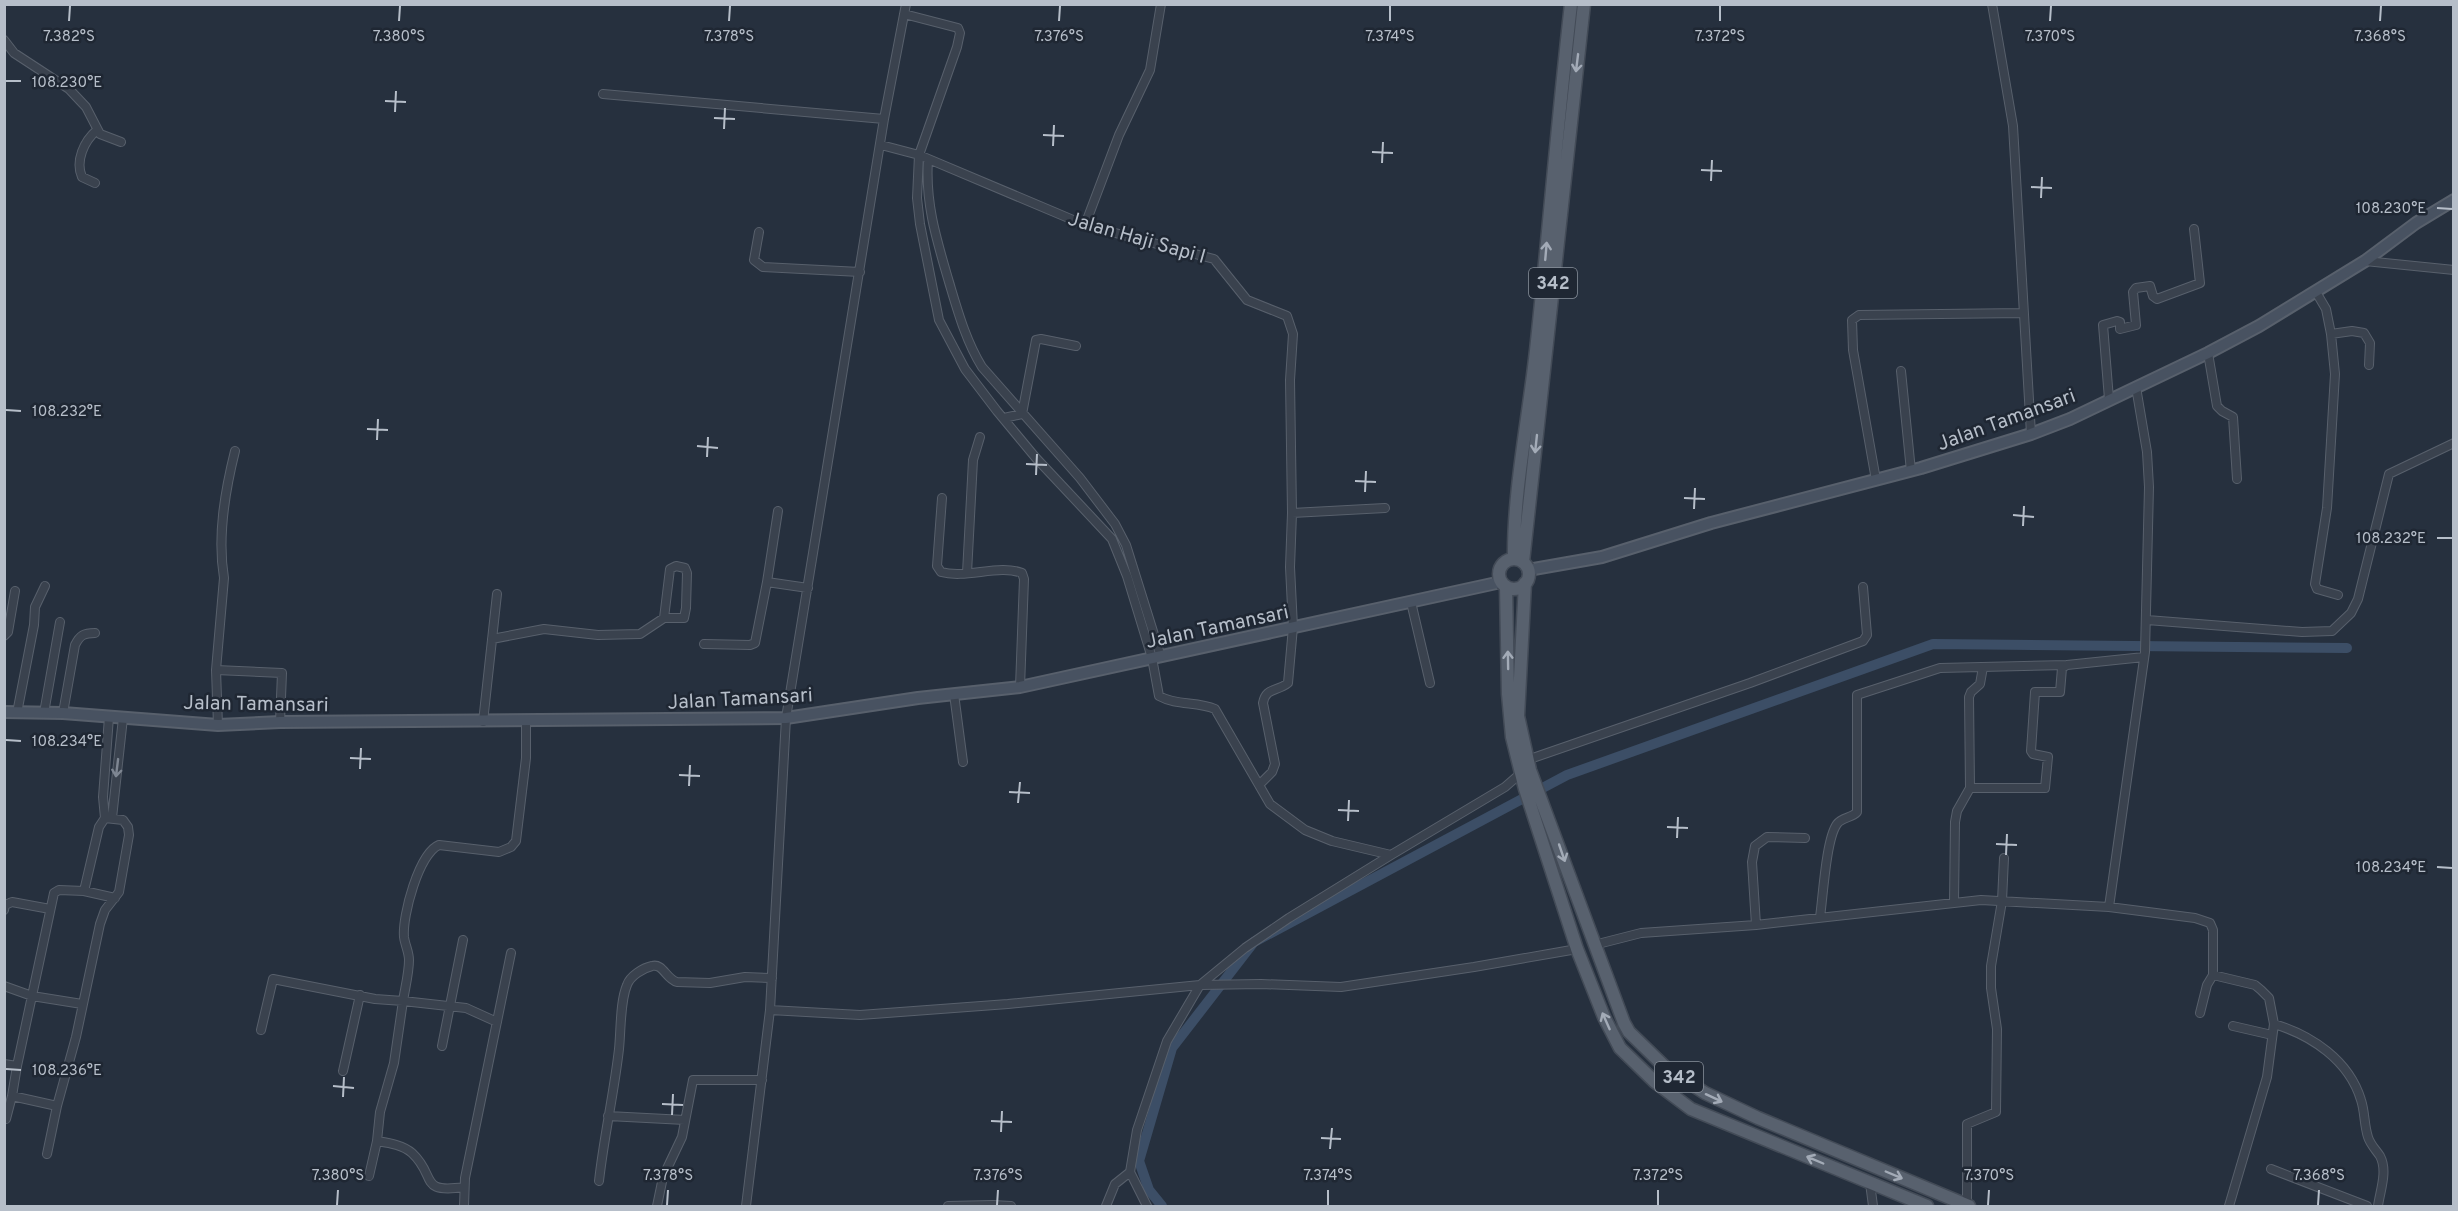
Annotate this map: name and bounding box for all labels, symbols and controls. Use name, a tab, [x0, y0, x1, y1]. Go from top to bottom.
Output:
text: 7.382°S	[43, 28, 95, 47]
text: 7.380°S	[373, 28, 425, 47]
text: 7.378°S	[704, 28, 754, 47]
text: 7.376°S	[1034, 28, 1084, 47]
text: 7.374°S	[1365, 28, 1415, 47]
text: 7.372°S	[1695, 28, 1745, 47]
text: 7.370°S	[2025, 28, 2075, 47]
text: 7.368°S	[2354, 28, 2406, 47]
one-way arrow	[1571, 52, 1582, 72]
text: 108.230°E	[32, 74, 102, 93]
text: 108.230°E	[2356, 200, 2426, 219]
street label: Jalan Haji Sapi I	[1064, 207, 1208, 271]
one-way arrow	[1541, 241, 1552, 261]
road number: 342	[1529, 268, 1577, 298]
street label: Jalan Tamansari	[1934, 384, 2080, 458]
text: 108.232°E	[32, 403, 102, 422]
one-way arrow	[1530, 434, 1541, 454]
text: 108.232°E	[2356, 530, 2426, 549]
street label: Jalan Tamansari	[1144, 600, 1291, 656]
one-way arrow	[1502, 651, 1514, 671]
street label: Jalan Tamansari	[667, 683, 813, 717]
street label: Jalan Tamansari	[183, 691, 329, 719]
text: 108.234°E	[32, 733, 102, 752]
one-way arrow	[111, 758, 122, 777]
one-way arrow	[1557, 843, 1568, 862]
text: 108.234°E	[2356, 859, 2426, 878]
one-way arrow	[1600, 1012, 1611, 1030]
text: 108.236°E	[32, 1062, 102, 1081]
road number: 342	[1655, 1062, 1703, 1092]
one-way arrow	[1705, 1093, 1723, 1104]
one-way arrow	[1806, 1154, 1824, 1165]
text: 7.380°S	[312, 1167, 364, 1186]
text: 7.378°S	[643, 1167, 693, 1186]
text: 7.376°S	[973, 1167, 1023, 1186]
text: 7.374°S	[1303, 1167, 1353, 1186]
text: 7.372°S	[1633, 1167, 1683, 1186]
text: 7.370°S	[1964, 1167, 2014, 1186]
text: 7.368°S	[2293, 1167, 2345, 1186]
one-way arrow	[1884, 1170, 1902, 1181]

